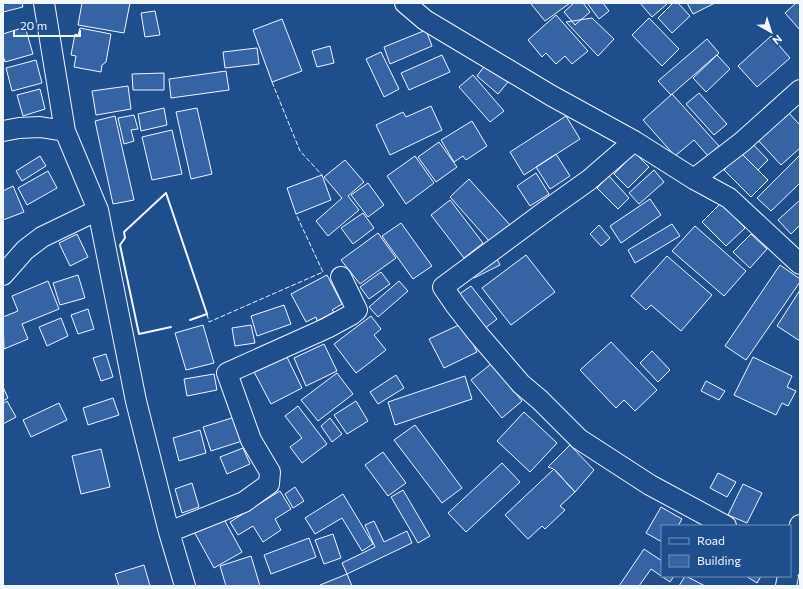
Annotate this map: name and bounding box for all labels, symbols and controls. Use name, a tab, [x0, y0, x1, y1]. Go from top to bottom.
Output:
scale bar	[14, 12, 80, 38]
north arrow	[751, 12, 791, 52]
text: 20 m	[20, 18, 47, 32]
text: N	[770, 33, 785, 48]
legend	[661, 525, 791, 577]
text: Road	[697, 533, 725, 547]
text: Building	[697, 553, 741, 567]

